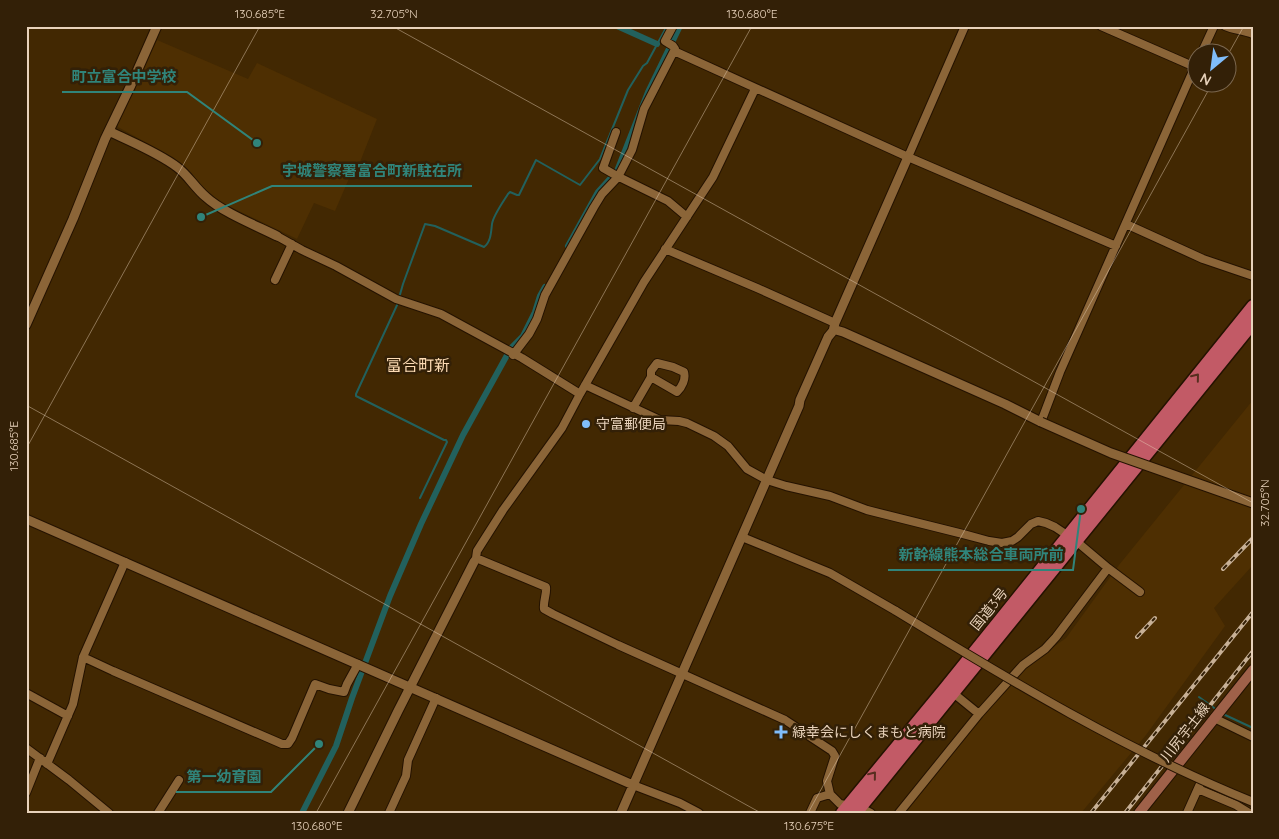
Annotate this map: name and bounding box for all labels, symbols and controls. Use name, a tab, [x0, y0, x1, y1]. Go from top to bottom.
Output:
text: 130.685°E	[235, 6, 285, 21]
text: 32.705°N	[370, 6, 418, 21]
text: 130.680°E	[727, 6, 778, 21]
north arrow	[1186, 42, 1236, 92]
callout: 町立富合中学校	[62, 62, 187, 92]
text: 町立富合中学校	[71, 67, 177, 86]
text: N	[1197, 69, 1215, 90]
callout: 宇城警察署富合町新駐在所	[272, 156, 472, 186]
text: 宇城警察署富合町新駐在所	[282, 161, 462, 180]
district label: 富合町新	[386, 355, 450, 375]
one-way arrow	[1190, 373, 1199, 382]
place label: 守富郵便局	[596, 415, 666, 433]
marker: 守富郵便局	[580, 418, 592, 430]
text: 130.685°E	[6, 421, 21, 471]
text: 32.705°N	[1257, 479, 1272, 527]
callout: 新幹線熊本総合車両所前	[888, 540, 1073, 570]
text: 新幹線熊本総合車両所前	[898, 545, 1064, 564]
street label: 国道3号	[966, 584, 1012, 634]
street label: 川尻宇土線	[1156, 699, 1214, 765]
place label: 緑幸会にしくまもと病院	[792, 723, 946, 741]
marker: 緑幸会にしくまもと病院	[774, 725, 788, 739]
callout: 第一幼育園	[176, 762, 271, 792]
text: 第一幼育園	[186, 767, 262, 786]
one-way arrow	[868, 772, 876, 781]
text: 130.680°E	[292, 818, 343, 833]
text: 130.675°E	[784, 818, 834, 833]

